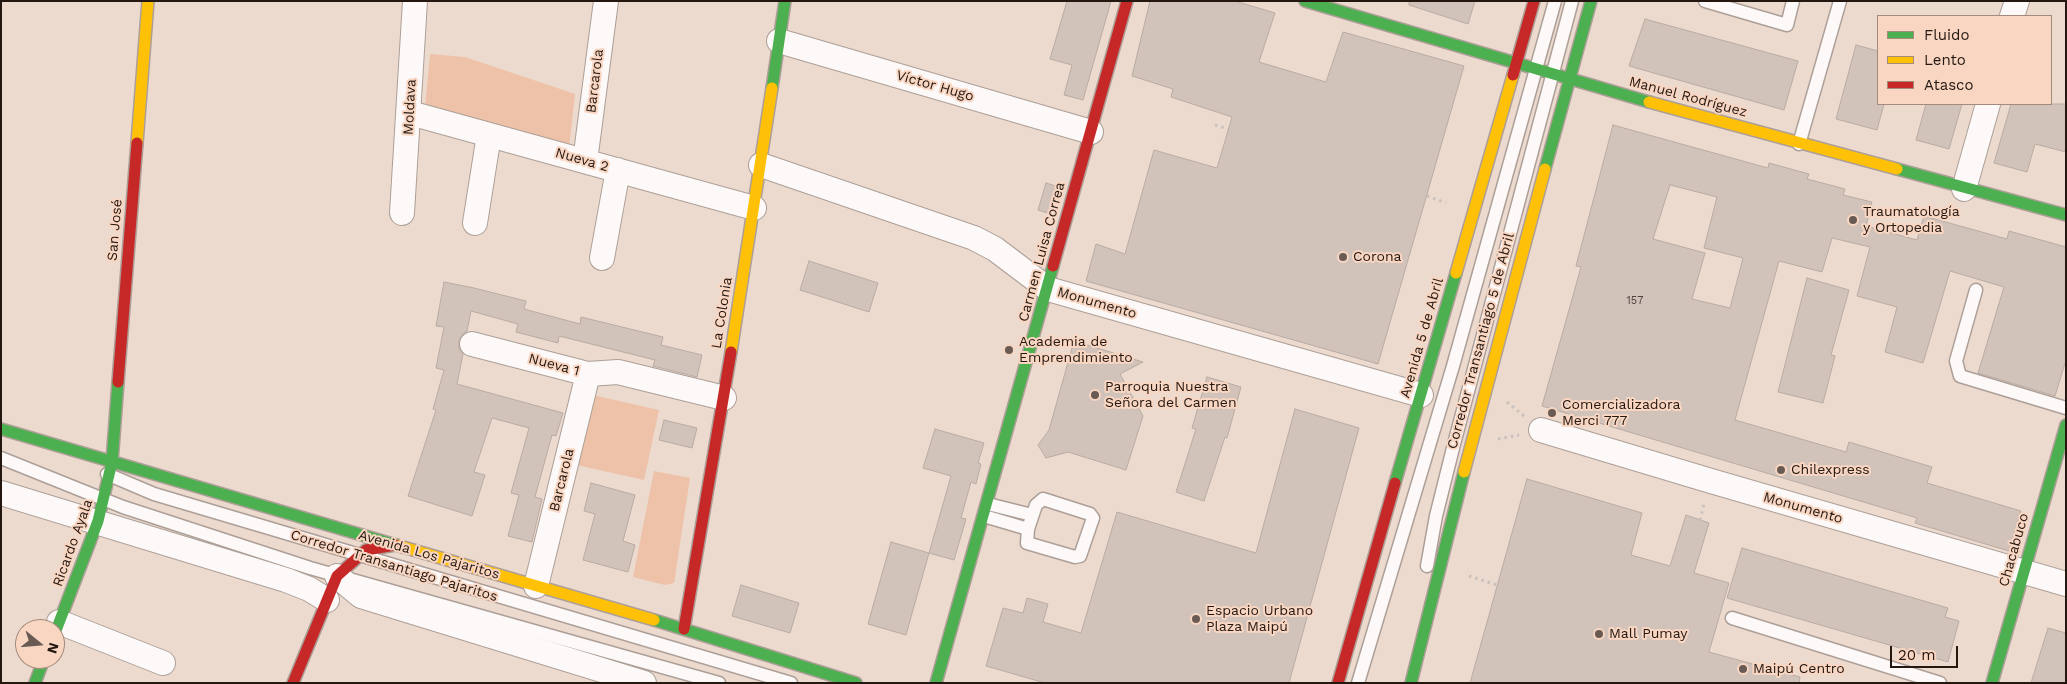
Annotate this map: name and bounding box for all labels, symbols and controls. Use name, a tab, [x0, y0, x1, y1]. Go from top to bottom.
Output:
legend	[1877, 15, 2052, 105]
text: Fluido	[1924, 26, 1969, 44]
street label: Barcarola	[583, 48, 607, 114]
text: Lento	[1924, 51, 1966, 69]
street label: Víctor Hugo	[894, 67, 976, 105]
street label: Manuel Rodríguez	[1627, 73, 1749, 121]
text: Atasco	[1924, 76, 1973, 94]
street label: Moldava	[400, 79, 420, 135]
street label: Nueva 2	[553, 144, 611, 176]
street label: Carmen Luisa Correa	[1015, 180, 1069, 324]
street label: San José	[104, 198, 126, 262]
place label: Traumatología y Ortopedia	[1863, 204, 1960, 236]
marker: Traumatología y Ortopedia	[1847, 214, 1859, 226]
street label: Corredor Transantiago 5 de Abril	[1444, 231, 1518, 451]
place label: Corona	[1353, 249, 1401, 265]
marker: Corona	[1337, 251, 1349, 263]
street label: La Colonia	[708, 276, 736, 350]
street label: Avenida 5 de Abril	[1397, 276, 1447, 400]
street label: Monumento	[1055, 284, 1139, 322]
house number: 157	[1627, 294, 1643, 308]
place label: Academia de Emprendimiento	[1019, 334, 1133, 367]
marker: Academia de Emprendimiento	[1003, 344, 1015, 356]
street label: Nueva 1	[527, 350, 581, 380]
place label: Parroquia Nuestra Señora del Carmen	[1105, 379, 1237, 412]
marker: Parroquia Nuestra Señora del Carmen	[1089, 389, 1101, 401]
place label: Comercializadora Merci 777	[1562, 397, 1680, 430]
marker: Comercializadora Merci 777	[1546, 407, 1558, 419]
street label: Barcarola	[546, 447, 578, 513]
place label: Chilexpress	[1791, 462, 1870, 478]
marker: Chilexpress	[1775, 464, 1787, 476]
street label: Monumento	[1761, 489, 1845, 527]
street label: Ricardo Ayala	[49, 497, 97, 589]
street label: Chacabuco	[1996, 511, 2032, 589]
street label: Corredor Transantiago Pajaritos	[288, 526, 500, 606]
street label: Avenida Los Pajaritos	[357, 527, 501, 583]
place label: Espacio Urbano Plaza Maipú	[1206, 603, 1313, 636]
marker: Espacio Urbano Plaza Maipú	[1190, 613, 1202, 625]
north arrow	[15, 619, 65, 669]
place label: Mall Pumay	[1609, 626, 1687, 642]
marker: Mall Pumay	[1593, 628, 1605, 640]
scale bar	[1892, 636, 1960, 668]
text: N	[44, 641, 63, 655]
text: 20 m	[1898, 646, 1936, 664]
place label: Maipú Centro	[1753, 661, 1845, 677]
marker: Maipú Centro	[1737, 663, 1749, 675]

